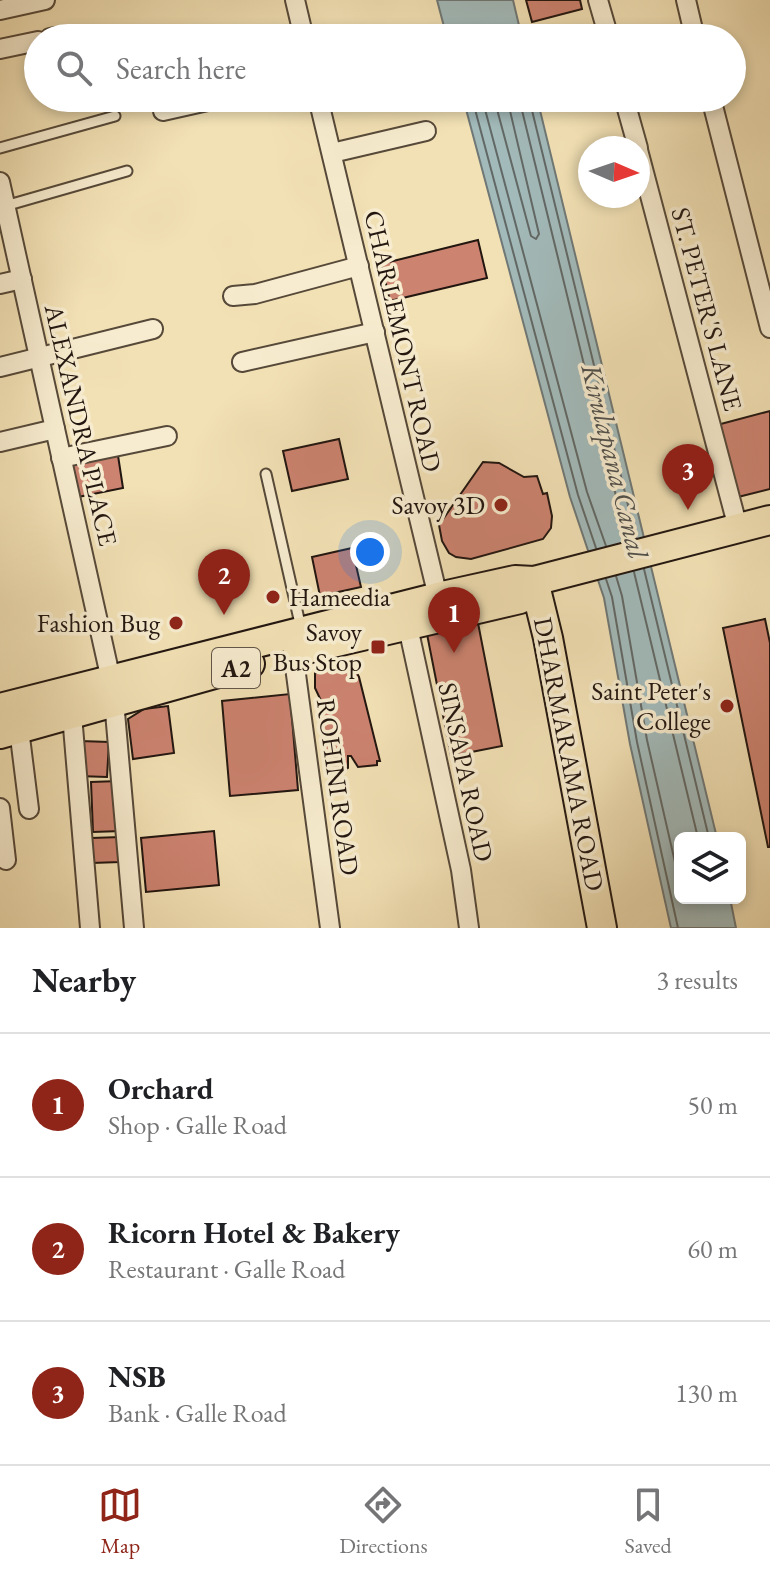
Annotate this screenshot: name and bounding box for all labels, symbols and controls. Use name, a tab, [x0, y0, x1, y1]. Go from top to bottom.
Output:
search box	[24, 24, 746, 112]
icon: search	[52, 46, 96, 90]
text: Search here	[116, 49, 246, 88]
north arrow	[578, 136, 650, 208]
street label: ST. PETER'S LANE	[663, 204, 751, 415]
street label: CHARLEMONT ROAD	[356, 207, 450, 475]
street label: ALEXANDRA PLACE	[36, 300, 125, 550]
water label: Kirulapana Canal	[573, 359, 657, 563]
pin: 3	[662, 444, 714, 510]
place label: Savoy 3D	[391, 488, 485, 522]
marker: Savoy 3D	[492, 496, 510, 514]
your location	[350, 532, 390, 572]
pin: 2	[198, 549, 250, 615]
place label: Hameedia	[289, 580, 391, 614]
pin: 1	[428, 587, 480, 653]
marker: Hameedia	[264, 588, 282, 606]
place label: Fashion Bug	[37, 606, 161, 640]
marker: Fashion Bug	[167, 614, 185, 632]
street label: DHARMARAMA ROAD	[526, 614, 612, 894]
place label: Savoy Bus Stop	[273, 615, 363, 679]
marker: Savoy Bus Stop	[369, 638, 387, 656]
road number: A2	[212, 648, 260, 688]
place label: Saint Peter's College	[591, 674, 711, 738]
street label: SINSAPA ROAD	[430, 679, 502, 865]
street label: ROHINI ROAD	[309, 696, 367, 878]
marker: Saint Peter's College	[718, 697, 736, 715]
map controls	[674, 832, 746, 904]
button: layers	[674, 832, 746, 904]
text: Nearby	[32, 958, 136, 1002]
text: 3 results	[657, 963, 738, 997]
text: Orchard	[108, 1069, 214, 1108]
text: 1	[51, 1088, 65, 1122]
text: 50 m	[688, 1088, 738, 1122]
text: Shop · Galle Road	[108, 1108, 287, 1142]
text: Ricorn Hotel & Bakery	[108, 1213, 400, 1252]
text: 2	[51, 1232, 65, 1266]
text: 60 m	[688, 1232, 738, 1266]
text: Restaurant · Galle Road	[108, 1252, 345, 1286]
text: NSB	[108, 1357, 166, 1396]
text: 3	[51, 1376, 65, 1410]
text: 130 m	[675, 1376, 738, 1410]
text: Bank · Galle Road	[108, 1396, 287, 1430]
tab: Map	[98, 1483, 142, 1560]
tab: Directions	[339, 1483, 428, 1560]
tab: Saved	[624, 1483, 672, 1560]

